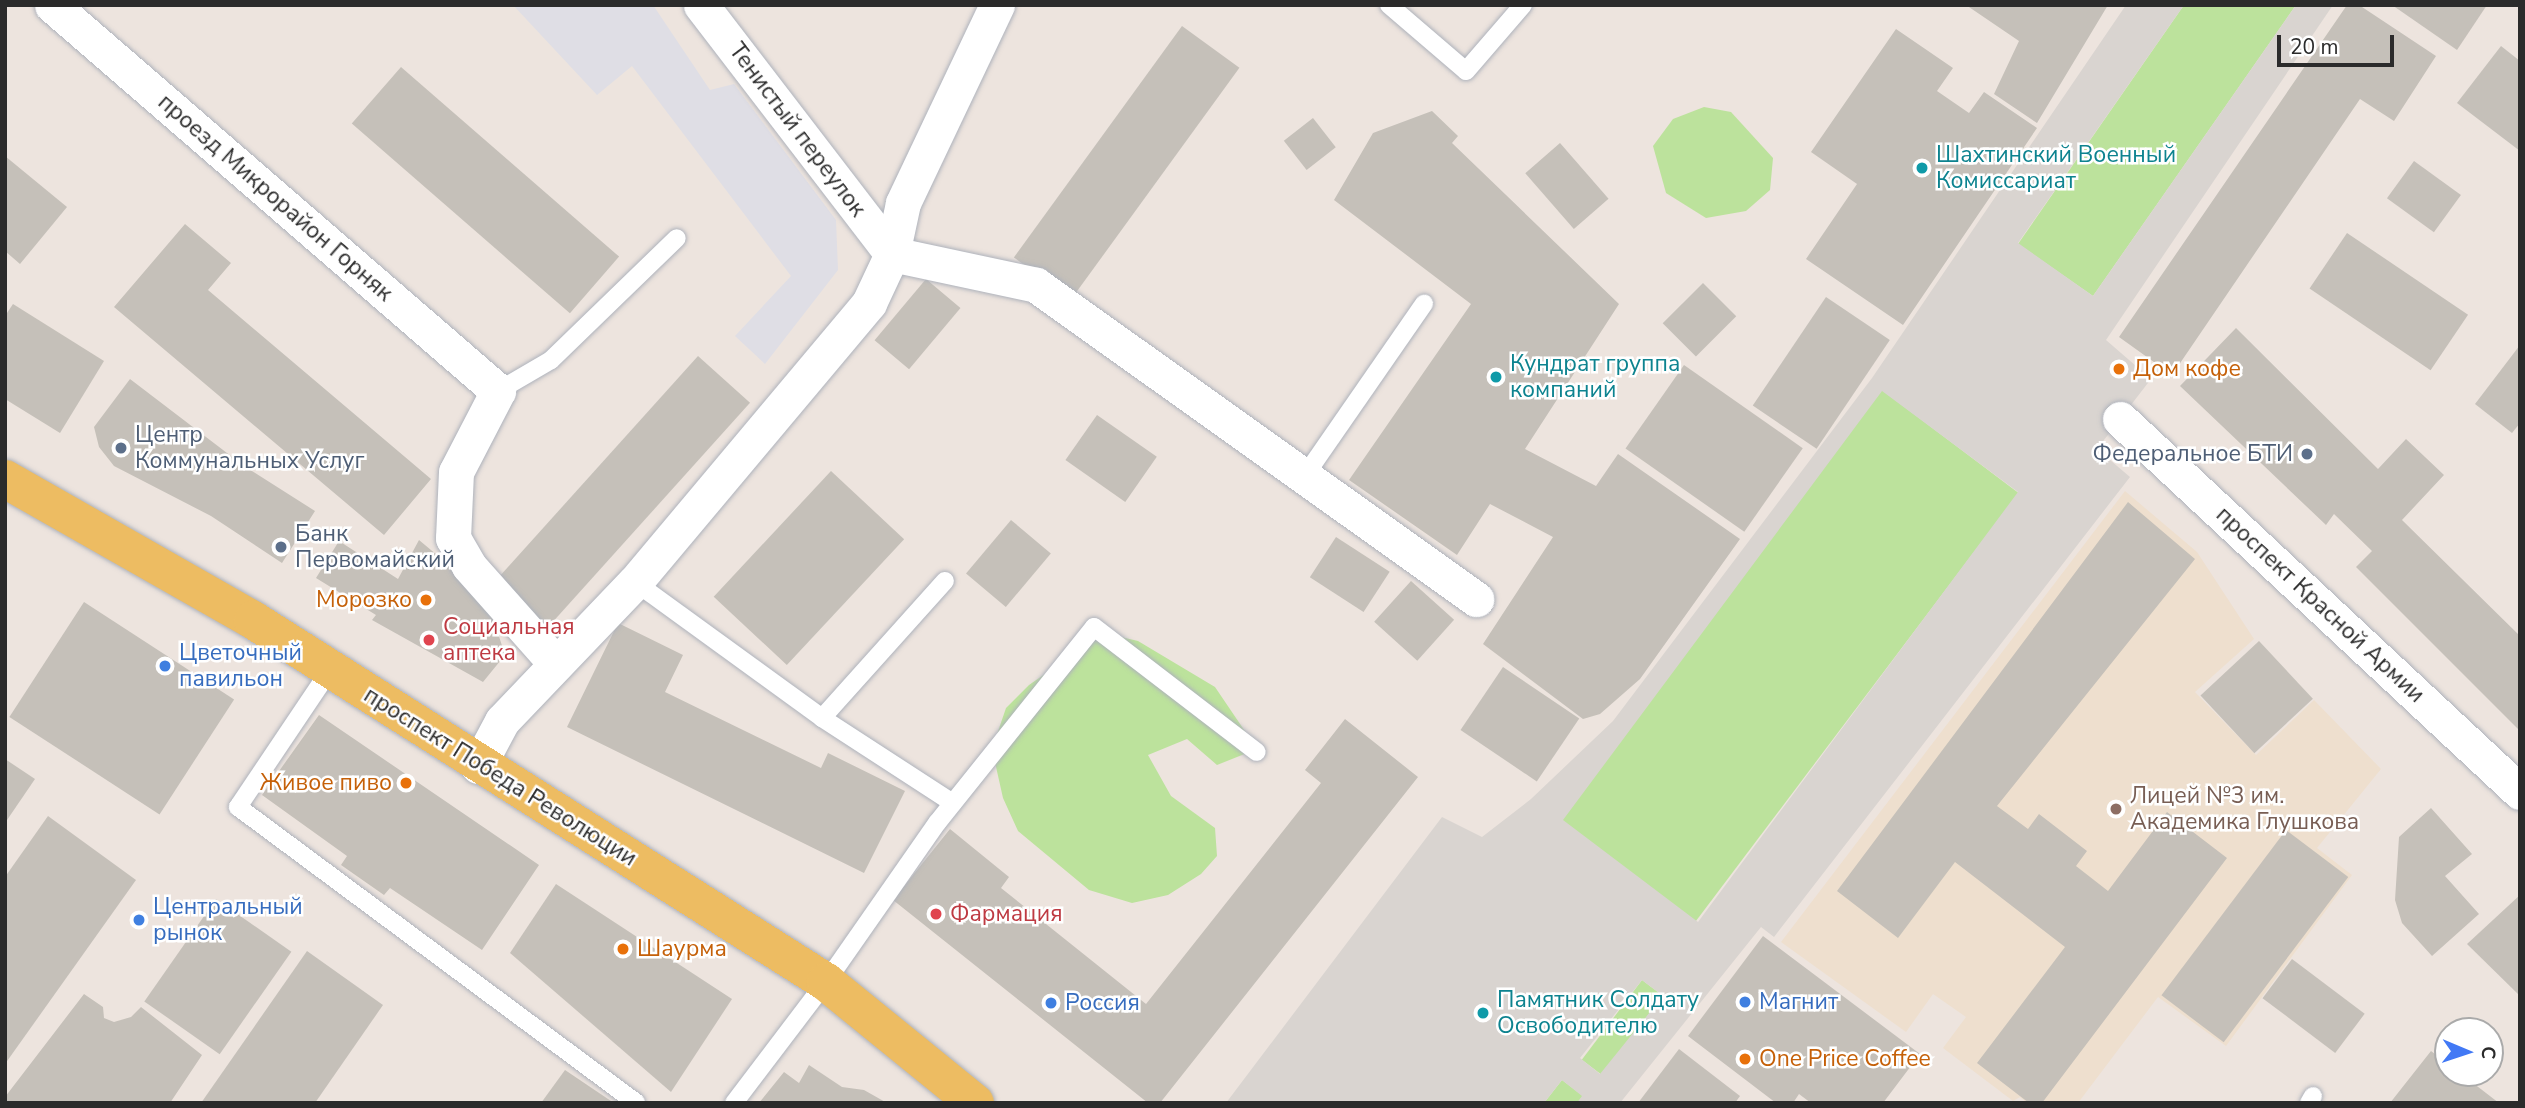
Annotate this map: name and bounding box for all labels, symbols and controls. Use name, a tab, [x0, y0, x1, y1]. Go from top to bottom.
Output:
scale bar	[2280, 21, 2397, 65]
text: 20 m	[2290, 33, 2339, 61]
street label: Тенистый переулок	[723, 38, 871, 222]
street label: проезд Микрорайон Горняк	[152, 89, 398, 307]
place label: Шахтинский Военный Комиссариат	[1936, 141, 2176, 195]
marker: Шахтинский Военный Комиссариат	[1914, 160, 1930, 176]
place label: Кундрат группа компаний	[1510, 350, 1680, 404]
place label: Дом кофе	[2133, 355, 2241, 383]
marker: Дом кофе	[2111, 361, 2127, 377]
marker: Кундрат группа компаний	[1488, 369, 1504, 385]
place label: Центр Коммунальных Услуг	[135, 421, 364, 475]
marker: Центр Коммунальных Услуг	[113, 440, 129, 456]
place label: Федеральное БТИ	[2092, 440, 2293, 468]
marker: Федеральное БТИ	[2299, 446, 2315, 462]
street label: проспект Красной Армии	[2210, 501, 2430, 709]
place label: Банк Первомайский	[295, 520, 455, 574]
marker: Банк Первомайский	[273, 539, 289, 555]
place label: Морозко	[316, 586, 412, 614]
marker: Морозко	[418, 592, 434, 608]
place label: Социальная аптека	[443, 613, 575, 667]
marker: Социальная аптека	[421, 632, 437, 648]
place label: Цветочный павильон	[179, 639, 302, 693]
marker: Цветочный павильон	[157, 658, 173, 674]
street label: проспект Победа Революции	[359, 681, 641, 873]
place label: Живое пиво	[260, 769, 392, 797]
marker: Живое пиво	[398, 775, 414, 791]
place label: Лицей №3 им. Академика Глушкова	[2130, 782, 2359, 836]
marker: Лицей №3 им. Академика Глушкова	[2108, 801, 2124, 817]
place label: Центральный рынок	[153, 893, 303, 947]
place label: Фармация	[950, 900, 1063, 928]
marker: Фармация	[928, 906, 944, 922]
marker: Центральный рынок	[131, 912, 147, 928]
place label: Шаурма	[637, 935, 727, 963]
marker: Шаурма	[615, 941, 631, 957]
place label: Памятник Солдату Освободителю	[1497, 986, 1699, 1040]
place label: Магнит	[1759, 988, 1838, 1016]
place label: Россия	[1065, 989, 1140, 1017]
marker: Магнит	[1737, 994, 1753, 1010]
marker: Россия	[1043, 995, 1059, 1011]
marker: Памятник Солдату Освободителю	[1475, 1005, 1491, 1021]
north arrow	[2434, 1017, 2504, 1087]
place label: One Price Coffee	[1759, 1045, 1931, 1073]
text: С	[2475, 1046, 2501, 1060]
marker: One Price Coffee	[1737, 1051, 1753, 1067]

